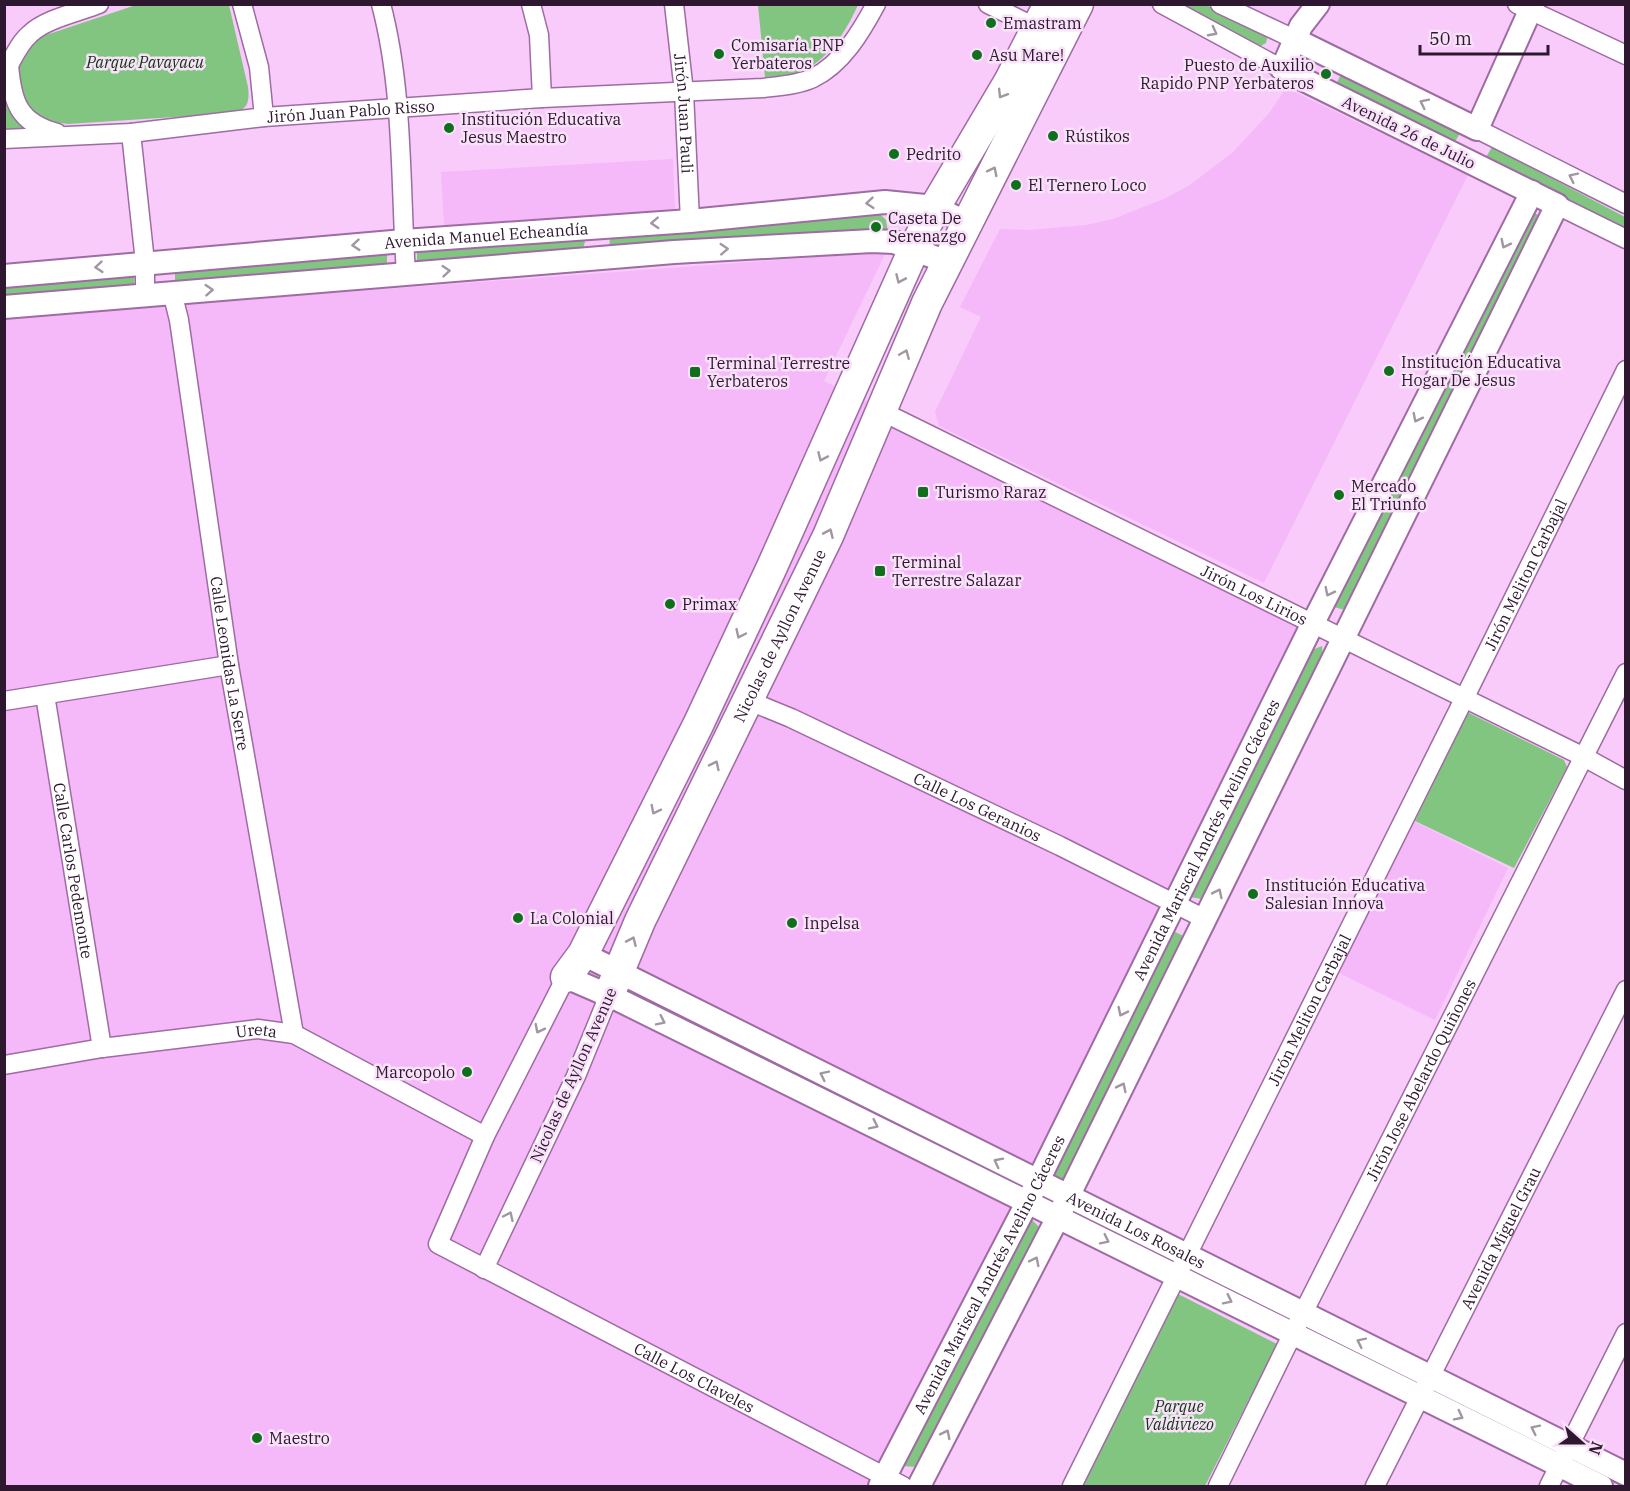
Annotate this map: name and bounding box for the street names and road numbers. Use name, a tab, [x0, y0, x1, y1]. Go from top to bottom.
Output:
street label: Jirón Juan Pauli	[670, 52, 698, 174]
street label: Avenida 26 de Julio	[1339, 91, 1479, 173]
street label: Jirón Juan Pablo Risso	[266, 95, 435, 127]
street label: Avenida Manuel Echeandía	[383, 218, 589, 253]
street label: Jirón Meliton Carbajal	[1480, 495, 1571, 654]
street label: Nicolas de Ayllon Avenue	[729, 546, 830, 725]
street label: Jirón Los Lirios	[1198, 560, 1311, 629]
street label: Calle Leonidas La Serre	[206, 575, 254, 752]
street label: Avenida Mariscal Andrés Avelino Cáceres	[1128, 696, 1284, 984]
street label: Calle Los Geranios	[910, 768, 1045, 846]
street label: Calle Carlos Pedemonte	[49, 781, 97, 960]
street label: Jirón Meliton Carbajal	[1263, 931, 1355, 1089]
street label: Jirón Jose Abelardo Quiñones	[1361, 976, 1480, 1184]
street label: Nicolas de Ayllon Avenue	[525, 984, 621, 1166]
street label: Ureta	[234, 1019, 279, 1042]
street label: Avenida Mariscal Andrés Avelino Cáceres	[909, 1132, 1069, 1417]
street label: Avenida Miguel Grau	[1456, 1163, 1545, 1312]
street label: Avenida Los Rosales	[1063, 1187, 1209, 1273]
street label: Calle Los Claveles	[631, 1338, 758, 1417]

